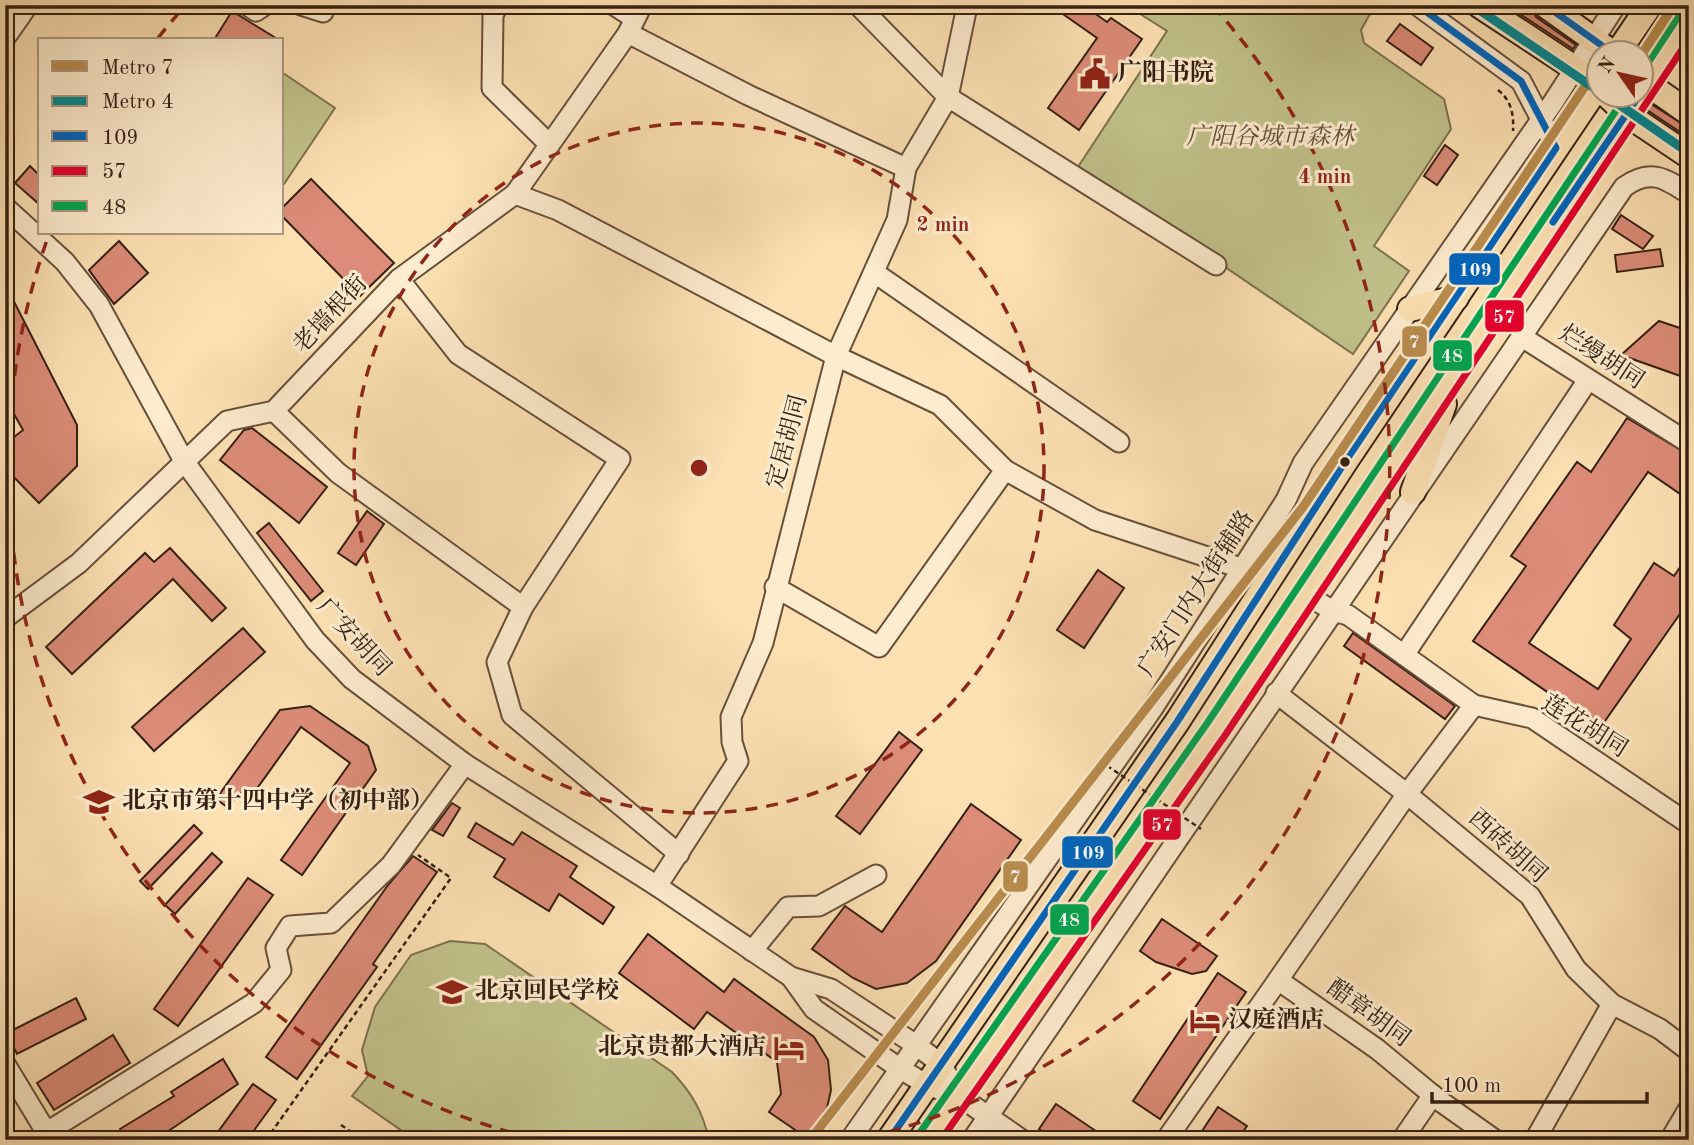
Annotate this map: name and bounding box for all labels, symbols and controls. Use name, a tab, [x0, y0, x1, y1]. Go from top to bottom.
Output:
legend	[38, 38, 284, 234]
north arrow	[1586, 38, 1656, 108]
text: N	[1596, 54, 1620, 77]
public building icon: 广阳书院	[1078, 57, 1112, 91]
text: Metro 7	[102, 58, 174, 79]
place label: 广阳书院	[1118, 59, 1214, 86]
text: Metro 4	[102, 92, 174, 113]
park label: 广阳谷城市森林	[1186, 123, 1357, 150]
text: 109	[102, 128, 139, 149]
text: 57	[102, 162, 126, 183]
text: 4 min	[1299, 167, 1351, 188]
text: 48	[102, 198, 126, 219]
text: 2 min	[917, 215, 969, 236]
line badge: 109	[1448, 252, 1501, 286]
text: 109	[1458, 262, 1492, 281]
street label: 老墙根街	[287, 270, 373, 358]
line badge: 57	[1484, 299, 1525, 333]
text: 57	[1493, 309, 1515, 328]
street label: 烂缦胡同	[1554, 319, 1649, 394]
line badge: 7	[1401, 325, 1428, 358]
text: 7	[1408, 334, 1420, 353]
line badge: 48	[1432, 339, 1473, 372]
text: 48	[1441, 348, 1463, 367]
street label: 定居胡同	[761, 392, 812, 491]
unlabelled marker	[1338, 455, 1352, 469]
centre of rings	[687, 456, 711, 480]
street label: 广安门内大街辅路	[1132, 505, 1259, 681]
street label: 广安胡同	[311, 593, 397, 681]
street label: 莲花胡同	[1537, 689, 1633, 763]
school or university icon: 北京市第十四中学（初中部）	[82, 785, 116, 819]
place label: 北京市第十四中学（初中部）	[122, 787, 434, 814]
street label: 西砖胡同	[1463, 804, 1553, 888]
line badge: 57	[1142, 808, 1182, 841]
text: 57	[1151, 817, 1173, 836]
line badge: 109	[1061, 835, 1114, 869]
text: 109	[1071, 845, 1105, 864]
line badge: 7	[1002, 860, 1029, 893]
text: 7	[1009, 869, 1021, 888]
line badge: 48	[1049, 903, 1090, 936]
text: 48	[1058, 912, 1080, 931]
street label: 醋章胡同	[1322, 974, 1416, 1052]
school or university icon: 北京回民学校	[435, 975, 469, 1009]
place label: 北京回民学校	[475, 977, 619, 1004]
hotel icon: 汉庭酒店	[1188, 1004, 1222, 1038]
place label: 汉庭酒店	[1228, 1006, 1324, 1033]
hotel icon: 北京贵都大酒店	[772, 1031, 806, 1065]
place label: 北京贵都大酒店	[598, 1033, 766, 1060]
scale bar	[1432, 1061, 1647, 1105]
text: 100 m	[1442, 1076, 1501, 1097]

